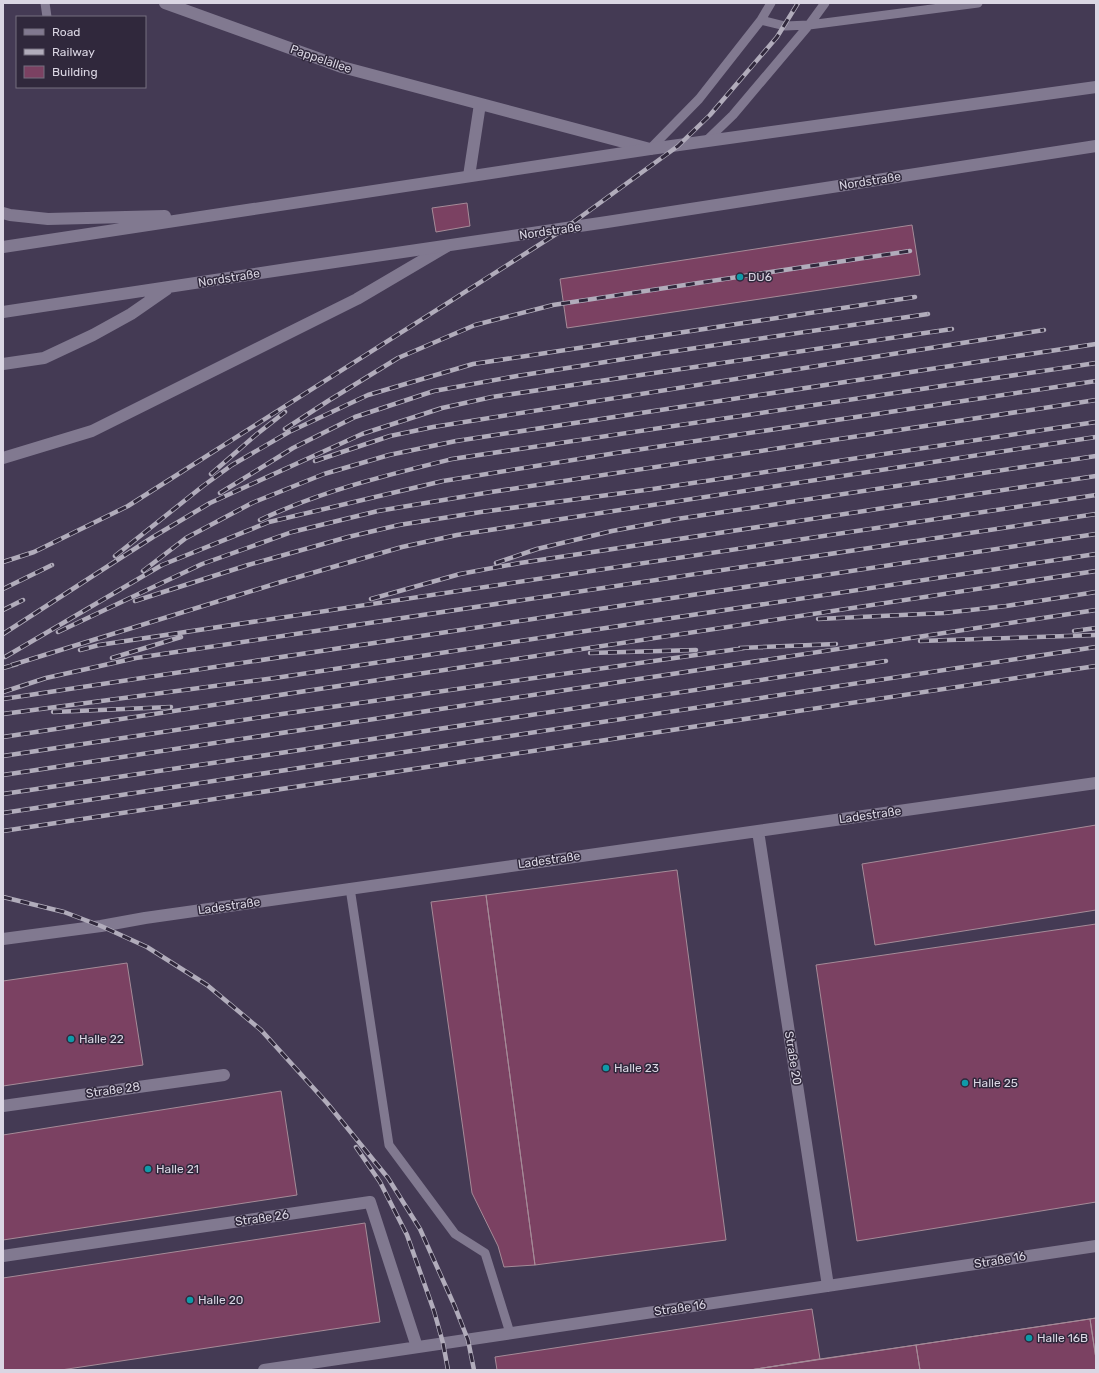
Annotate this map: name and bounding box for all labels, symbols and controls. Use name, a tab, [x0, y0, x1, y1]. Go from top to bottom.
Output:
legend	[16, 16, 146, 88]
text: Road	[52, 25, 80, 39]
street label: Pappelallee	[288, 42, 354, 76]
text: Railway	[52, 45, 95, 59]
text: Building	[52, 65, 98, 79]
street label: Nordstraße	[838, 169, 902, 193]
street label: Nordstraße	[518, 220, 582, 242]
street label: Nordstraße	[197, 266, 261, 290]
place label: DU6	[748, 270, 772, 284]
marker: DU6	[735, 272, 745, 282]
street label: Ladestraße	[838, 804, 902, 826]
street label: Ladestraße	[517, 849, 581, 871]
street label: Ladestraße	[197, 895, 261, 917]
street label: Straße 20	[782, 1030, 804, 1086]
place label: Halle 22	[79, 1032, 124, 1046]
marker: Halle 22	[66, 1034, 76, 1044]
place label: Halle 23	[614, 1061, 659, 1075]
marker: Halle 23	[601, 1063, 611, 1073]
place label: Halle 25	[973, 1076, 1018, 1090]
marker: Halle 25	[960, 1078, 970, 1088]
street label: Straße 28	[85, 1079, 141, 1101]
place label: Halle 21	[156, 1162, 199, 1176]
marker: Halle 21	[143, 1164, 153, 1174]
street label: Straße 26	[234, 1207, 290, 1229]
street label: Straße 16	[973, 1249, 1027, 1271]
place label: Halle 20	[198, 1293, 243, 1307]
marker: Halle 20	[185, 1295, 195, 1305]
street label: Straße 16	[653, 1297, 707, 1319]
place label: Halle 16B	[1037, 1331, 1088, 1345]
marker: Halle 16B	[1024, 1333, 1034, 1343]

